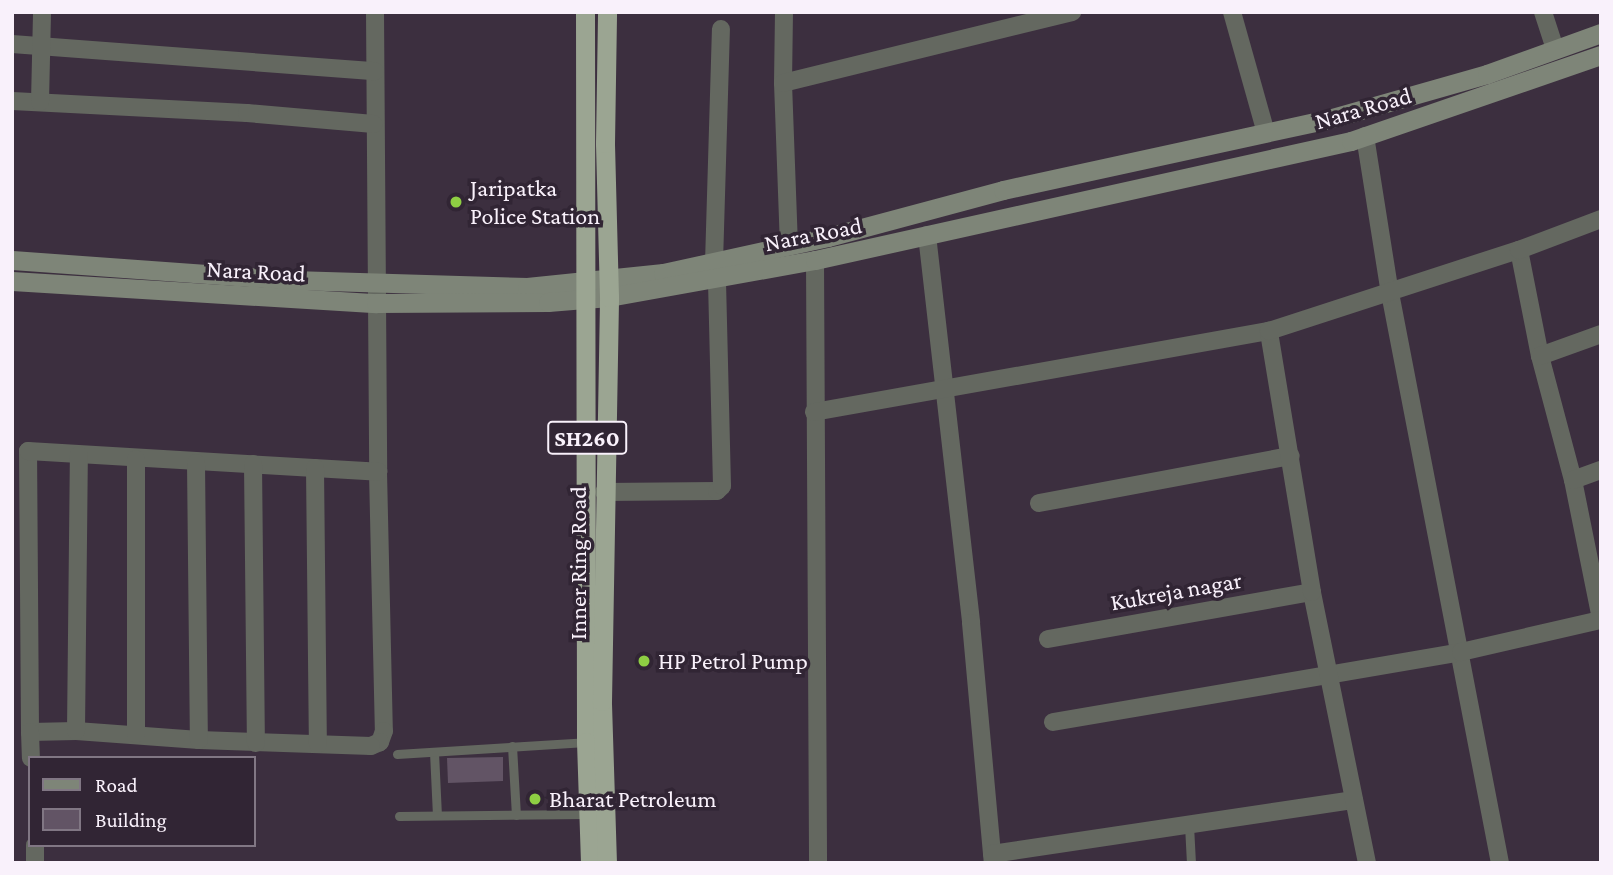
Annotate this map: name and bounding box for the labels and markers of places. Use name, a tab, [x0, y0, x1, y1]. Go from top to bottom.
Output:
place label: Jaripatka Police Station	[470, 174, 600, 230]
marker: Jaripatka Police Station	[448, 194, 464, 210]
place label: HP Petrol Pump	[658, 647, 808, 675]
marker: HP Petrol Pump	[636, 653, 652, 669]
place label: Bharat Petroleum	[549, 785, 717, 813]
marker: Bharat Petroleum	[527, 791, 543, 807]

